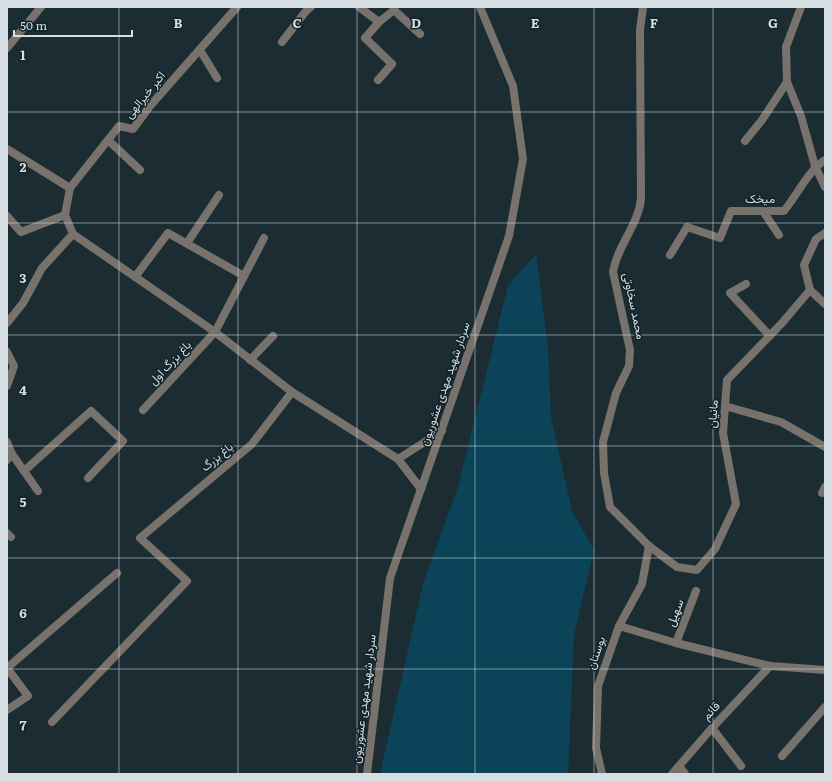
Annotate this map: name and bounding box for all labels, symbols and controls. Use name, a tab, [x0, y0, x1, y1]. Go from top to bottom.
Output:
scale bar	[14, 12, 132, 38]
text: B	[174, 13, 183, 32]
text: C	[292, 13, 302, 32]
text: D	[411, 13, 421, 32]
text: E	[531, 13, 540, 32]
text: F	[650, 13, 658, 32]
text: G	[768, 13, 778, 32]
text: 50 m	[20, 16, 47, 34]
text: 1	[20, 45, 26, 64]
street label: اکبر خیرالهی	[119, 67, 169, 122]
text: 2	[20, 157, 27, 176]
street label: میخک	[745, 189, 775, 207]
text: 3	[19, 268, 27, 287]
street label: محمد سخاوتی	[619, 271, 651, 341]
street label: سردار شهید مهدی عشوریون	[414, 319, 474, 448]
street label: باغ بزرگ اول	[144, 336, 196, 389]
text: 4	[19, 380, 27, 399]
street label: مانیان	[702, 399, 722, 429]
street label: باغ بزرگ	[196, 437, 237, 476]
text: 5	[19, 492, 27, 511]
street label: سهیل	[661, 596, 688, 629]
text: 6	[19, 603, 27, 622]
street label: سردار شهید مهدی عشوریون	[346, 633, 380, 765]
street label: بوستان	[581, 634, 609, 672]
street label: قائم	[697, 697, 724, 724]
text: 7	[19, 715, 27, 734]

